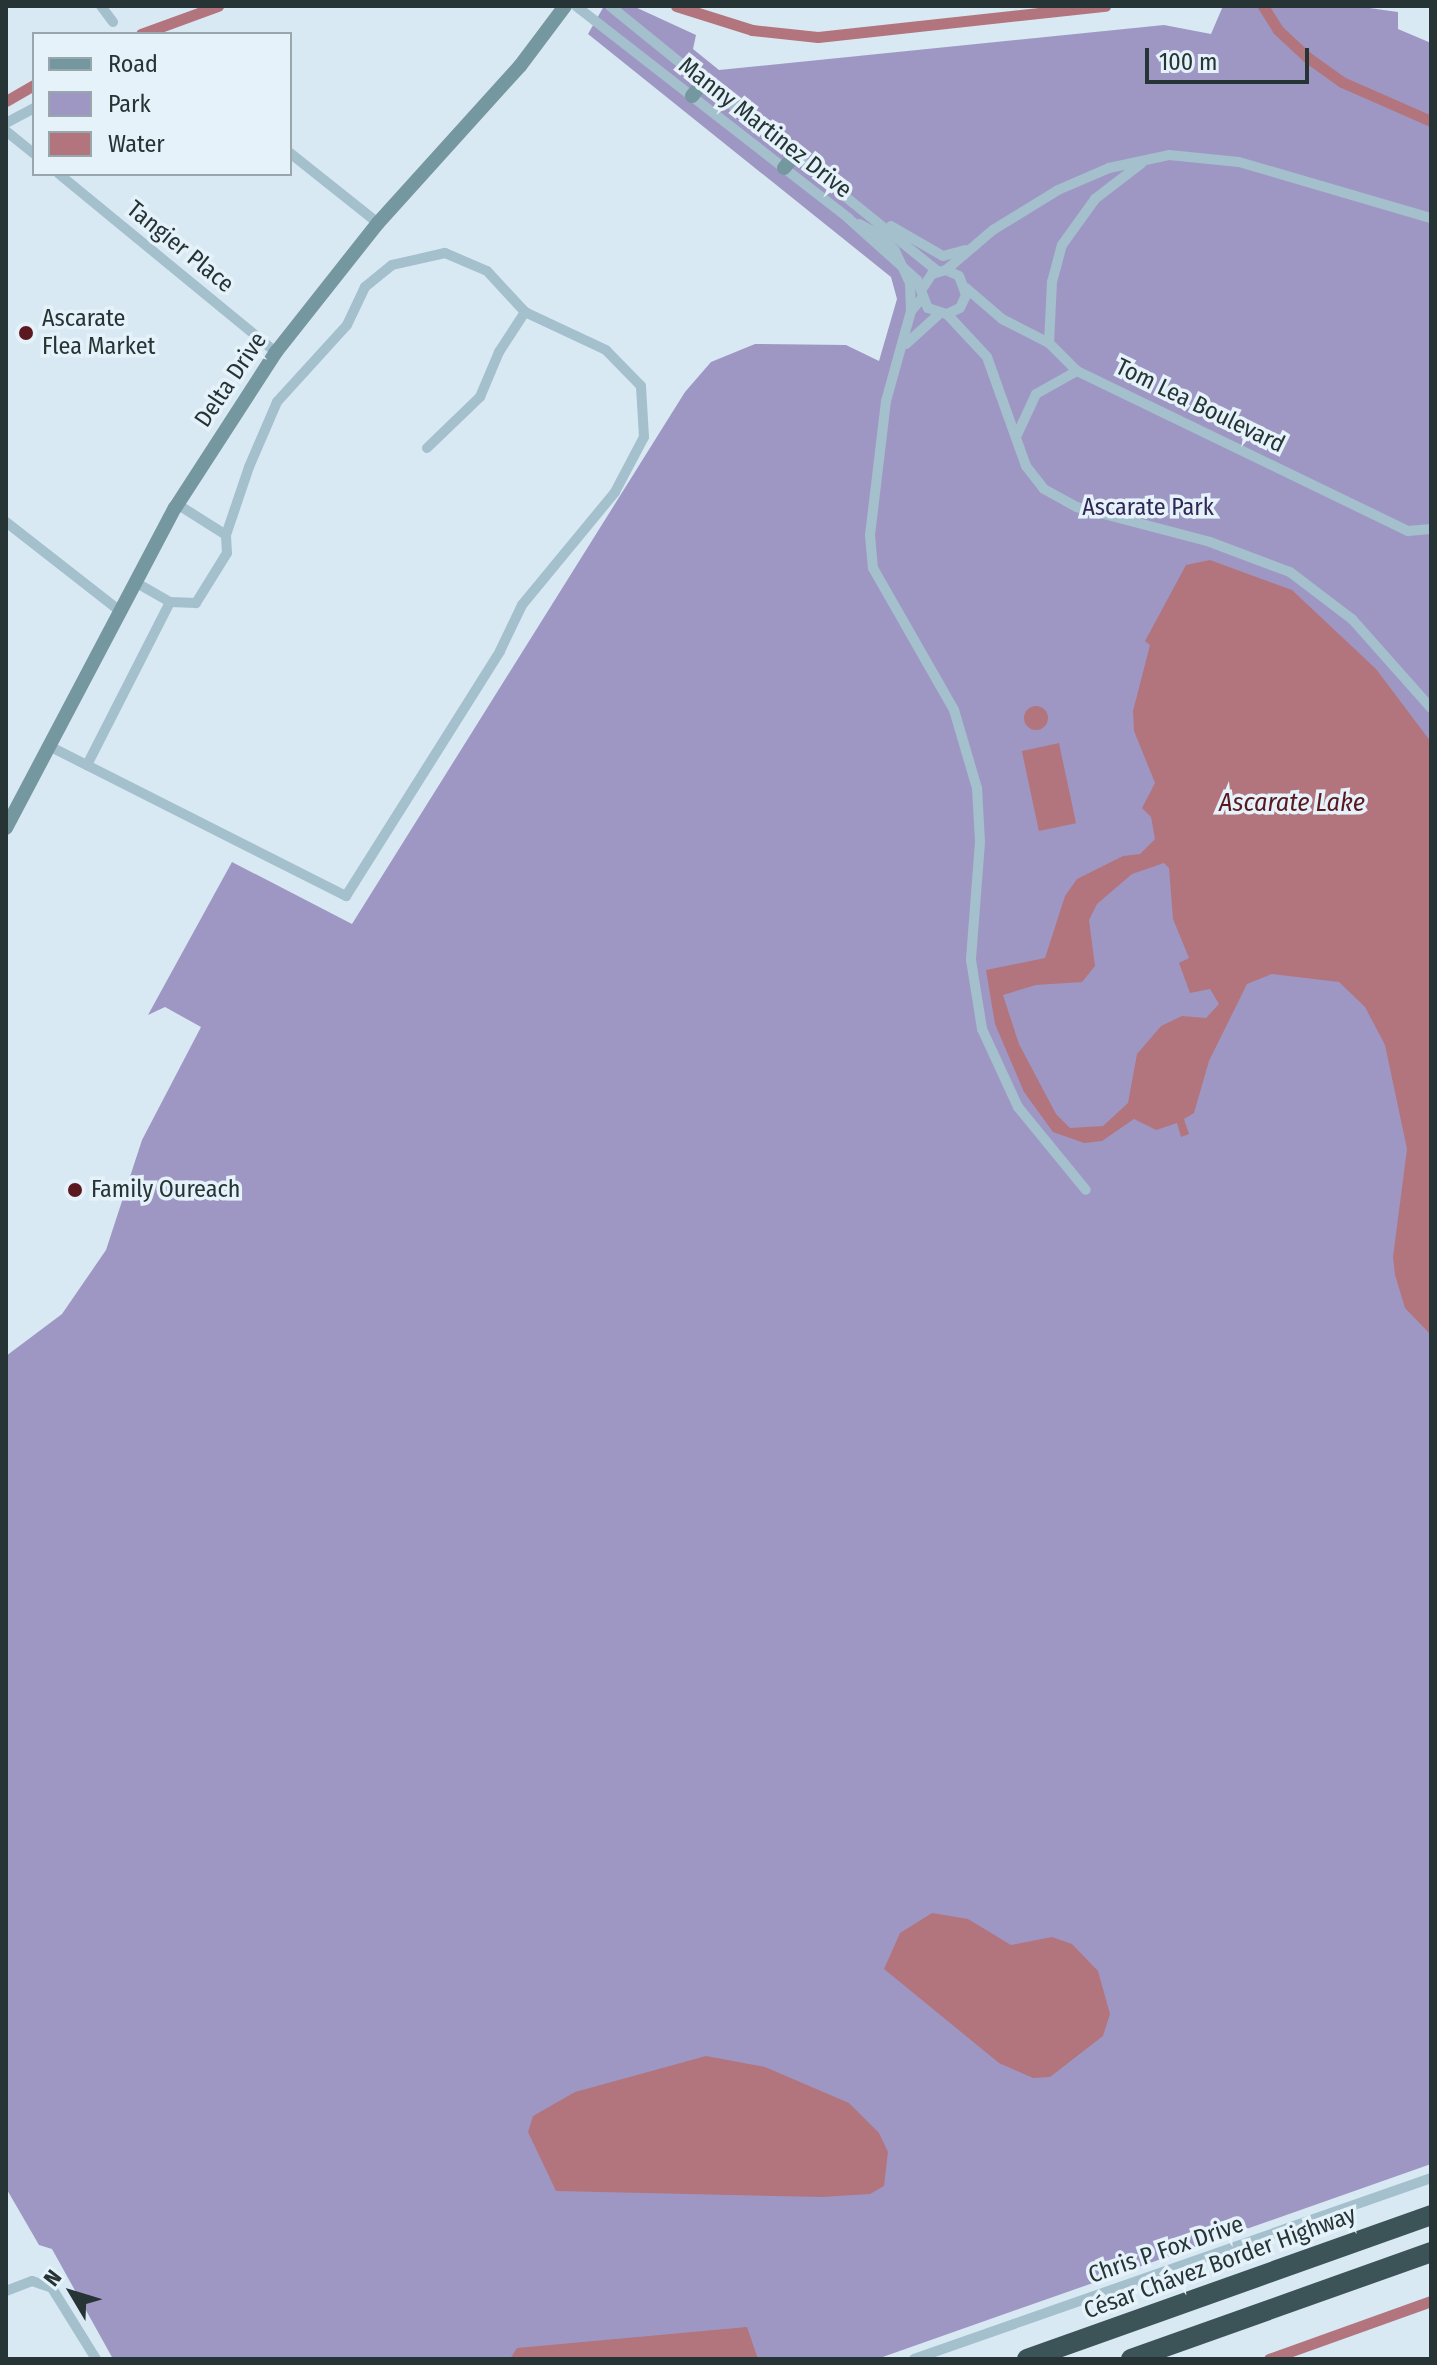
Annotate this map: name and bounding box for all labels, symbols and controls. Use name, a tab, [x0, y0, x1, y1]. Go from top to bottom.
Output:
legend	[32, 32, 292, 176]
scale bar	[1149, 32, 1313, 82]
text: 100 m	[1159, 48, 1217, 76]
text: Road	[108, 50, 158, 78]
street label: Manny Martinez Drive	[673, 51, 857, 205]
text: Park	[108, 90, 151, 118]
text: Water	[108, 130, 165, 158]
street label: Tangier Place	[121, 195, 239, 299]
place label: Ascarate Flea Market	[42, 305, 155, 361]
marker: Ascarate Flea Market	[17, 324, 35, 342]
street label: Delta Drive	[189, 327, 273, 433]
street label: Tom Lea Boulevard	[1111, 353, 1289, 459]
park label: Ascarate Park	[1082, 494, 1214, 522]
water label: Ascarate Lake	[1219, 787, 1365, 819]
place label: Family Oureach	[91, 1176, 240, 1204]
marker: Family Oureach	[66, 1181, 84, 1199]
street label: César Chávez Border Highway	[1080, 2200, 1360, 2326]
street label: Chris P Fox Drive	[1085, 2210, 1247, 2290]
north arrow	[32, 2253, 112, 2333]
text: N	[38, 2264, 67, 2291]

